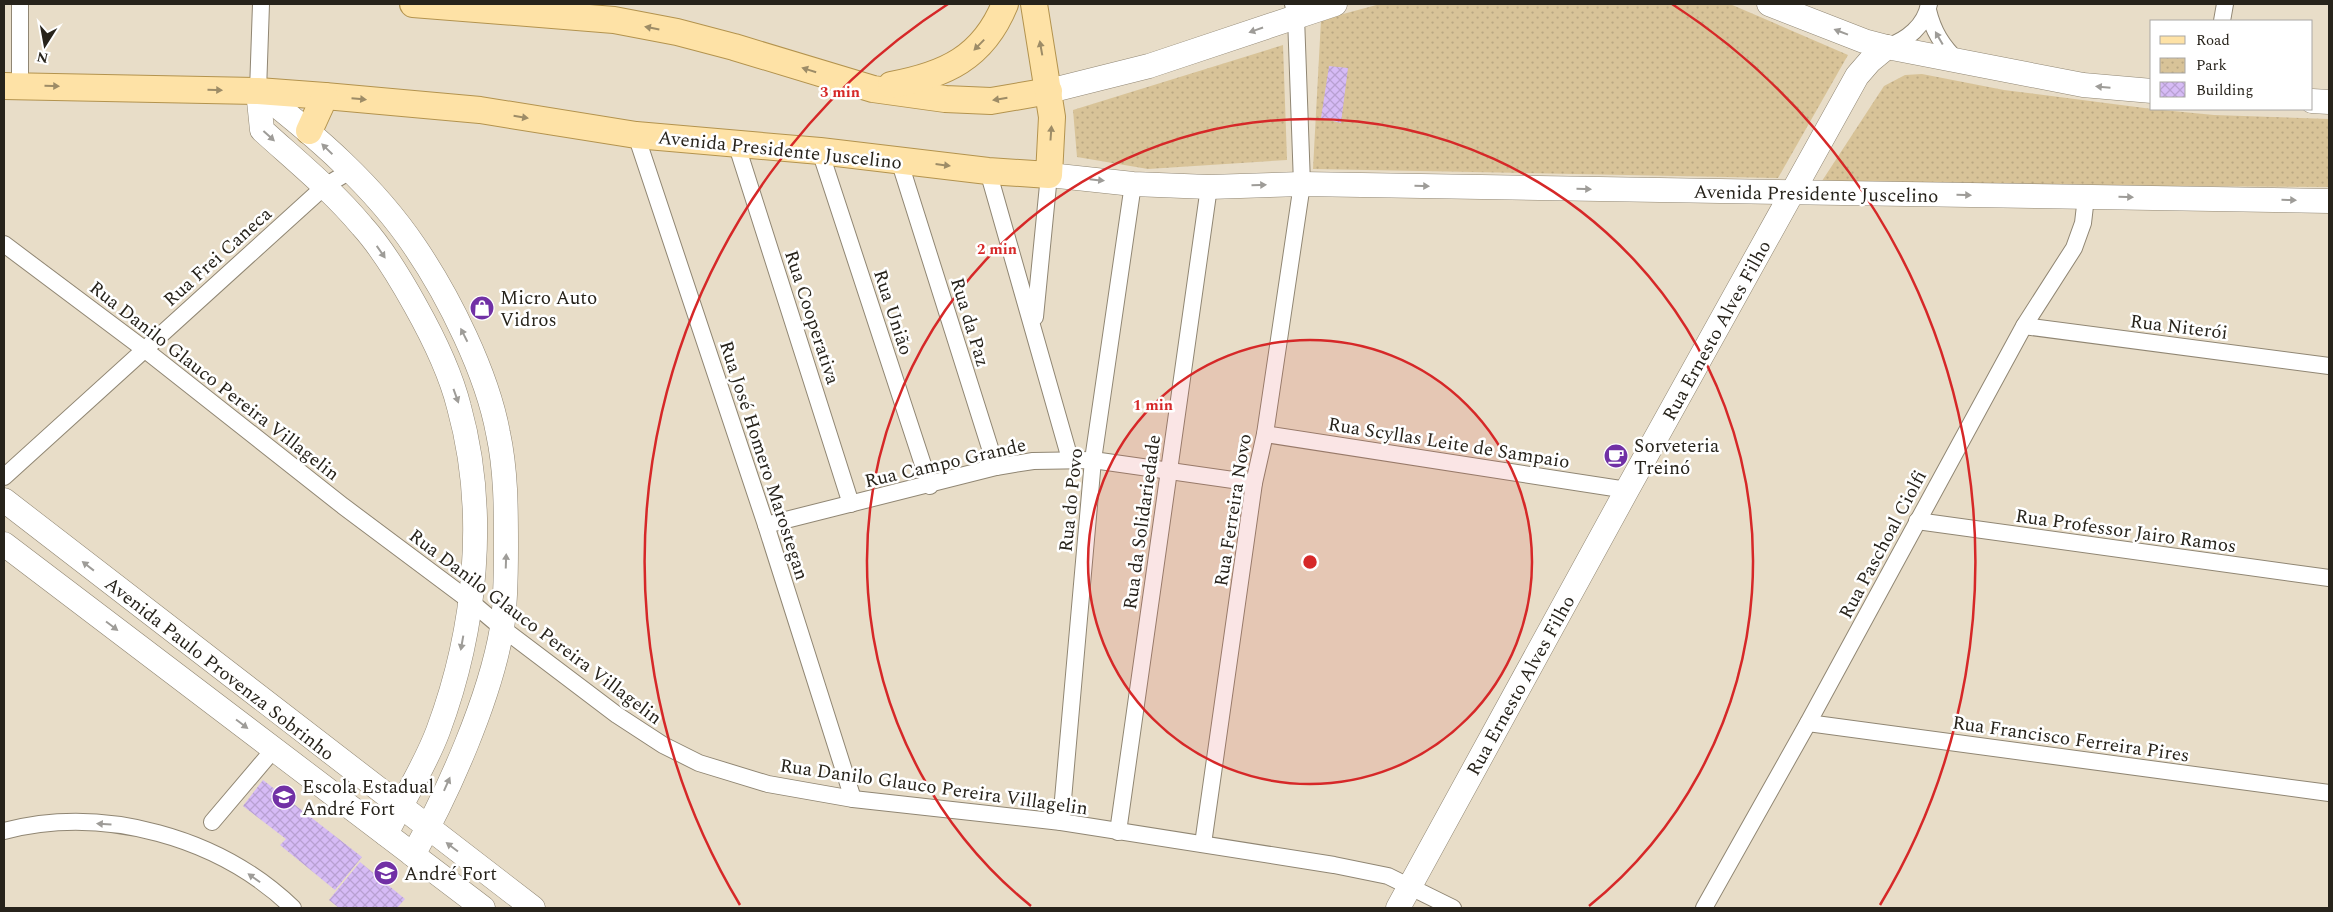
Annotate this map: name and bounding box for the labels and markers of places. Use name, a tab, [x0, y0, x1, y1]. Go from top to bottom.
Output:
place label: Micro Auto Vidros	[500, 284, 597, 335]
shop icon: Micro Auto Vidros	[469, 295, 495, 321]
place label: Sorveteria Treinó	[1634, 432, 1720, 483]
cafe icon: Sorveteria Treinó	[1603, 443, 1629, 469]
centre of rings	[1301, 553, 1319, 571]
place label: Escola Estadual André Fort	[302, 773, 434, 824]
school or university icon: Escola Estadual André Fort	[271, 784, 297, 810]
school or university icon: André Fort	[373, 860, 399, 886]
place label: André Fort	[404, 860, 497, 889]

